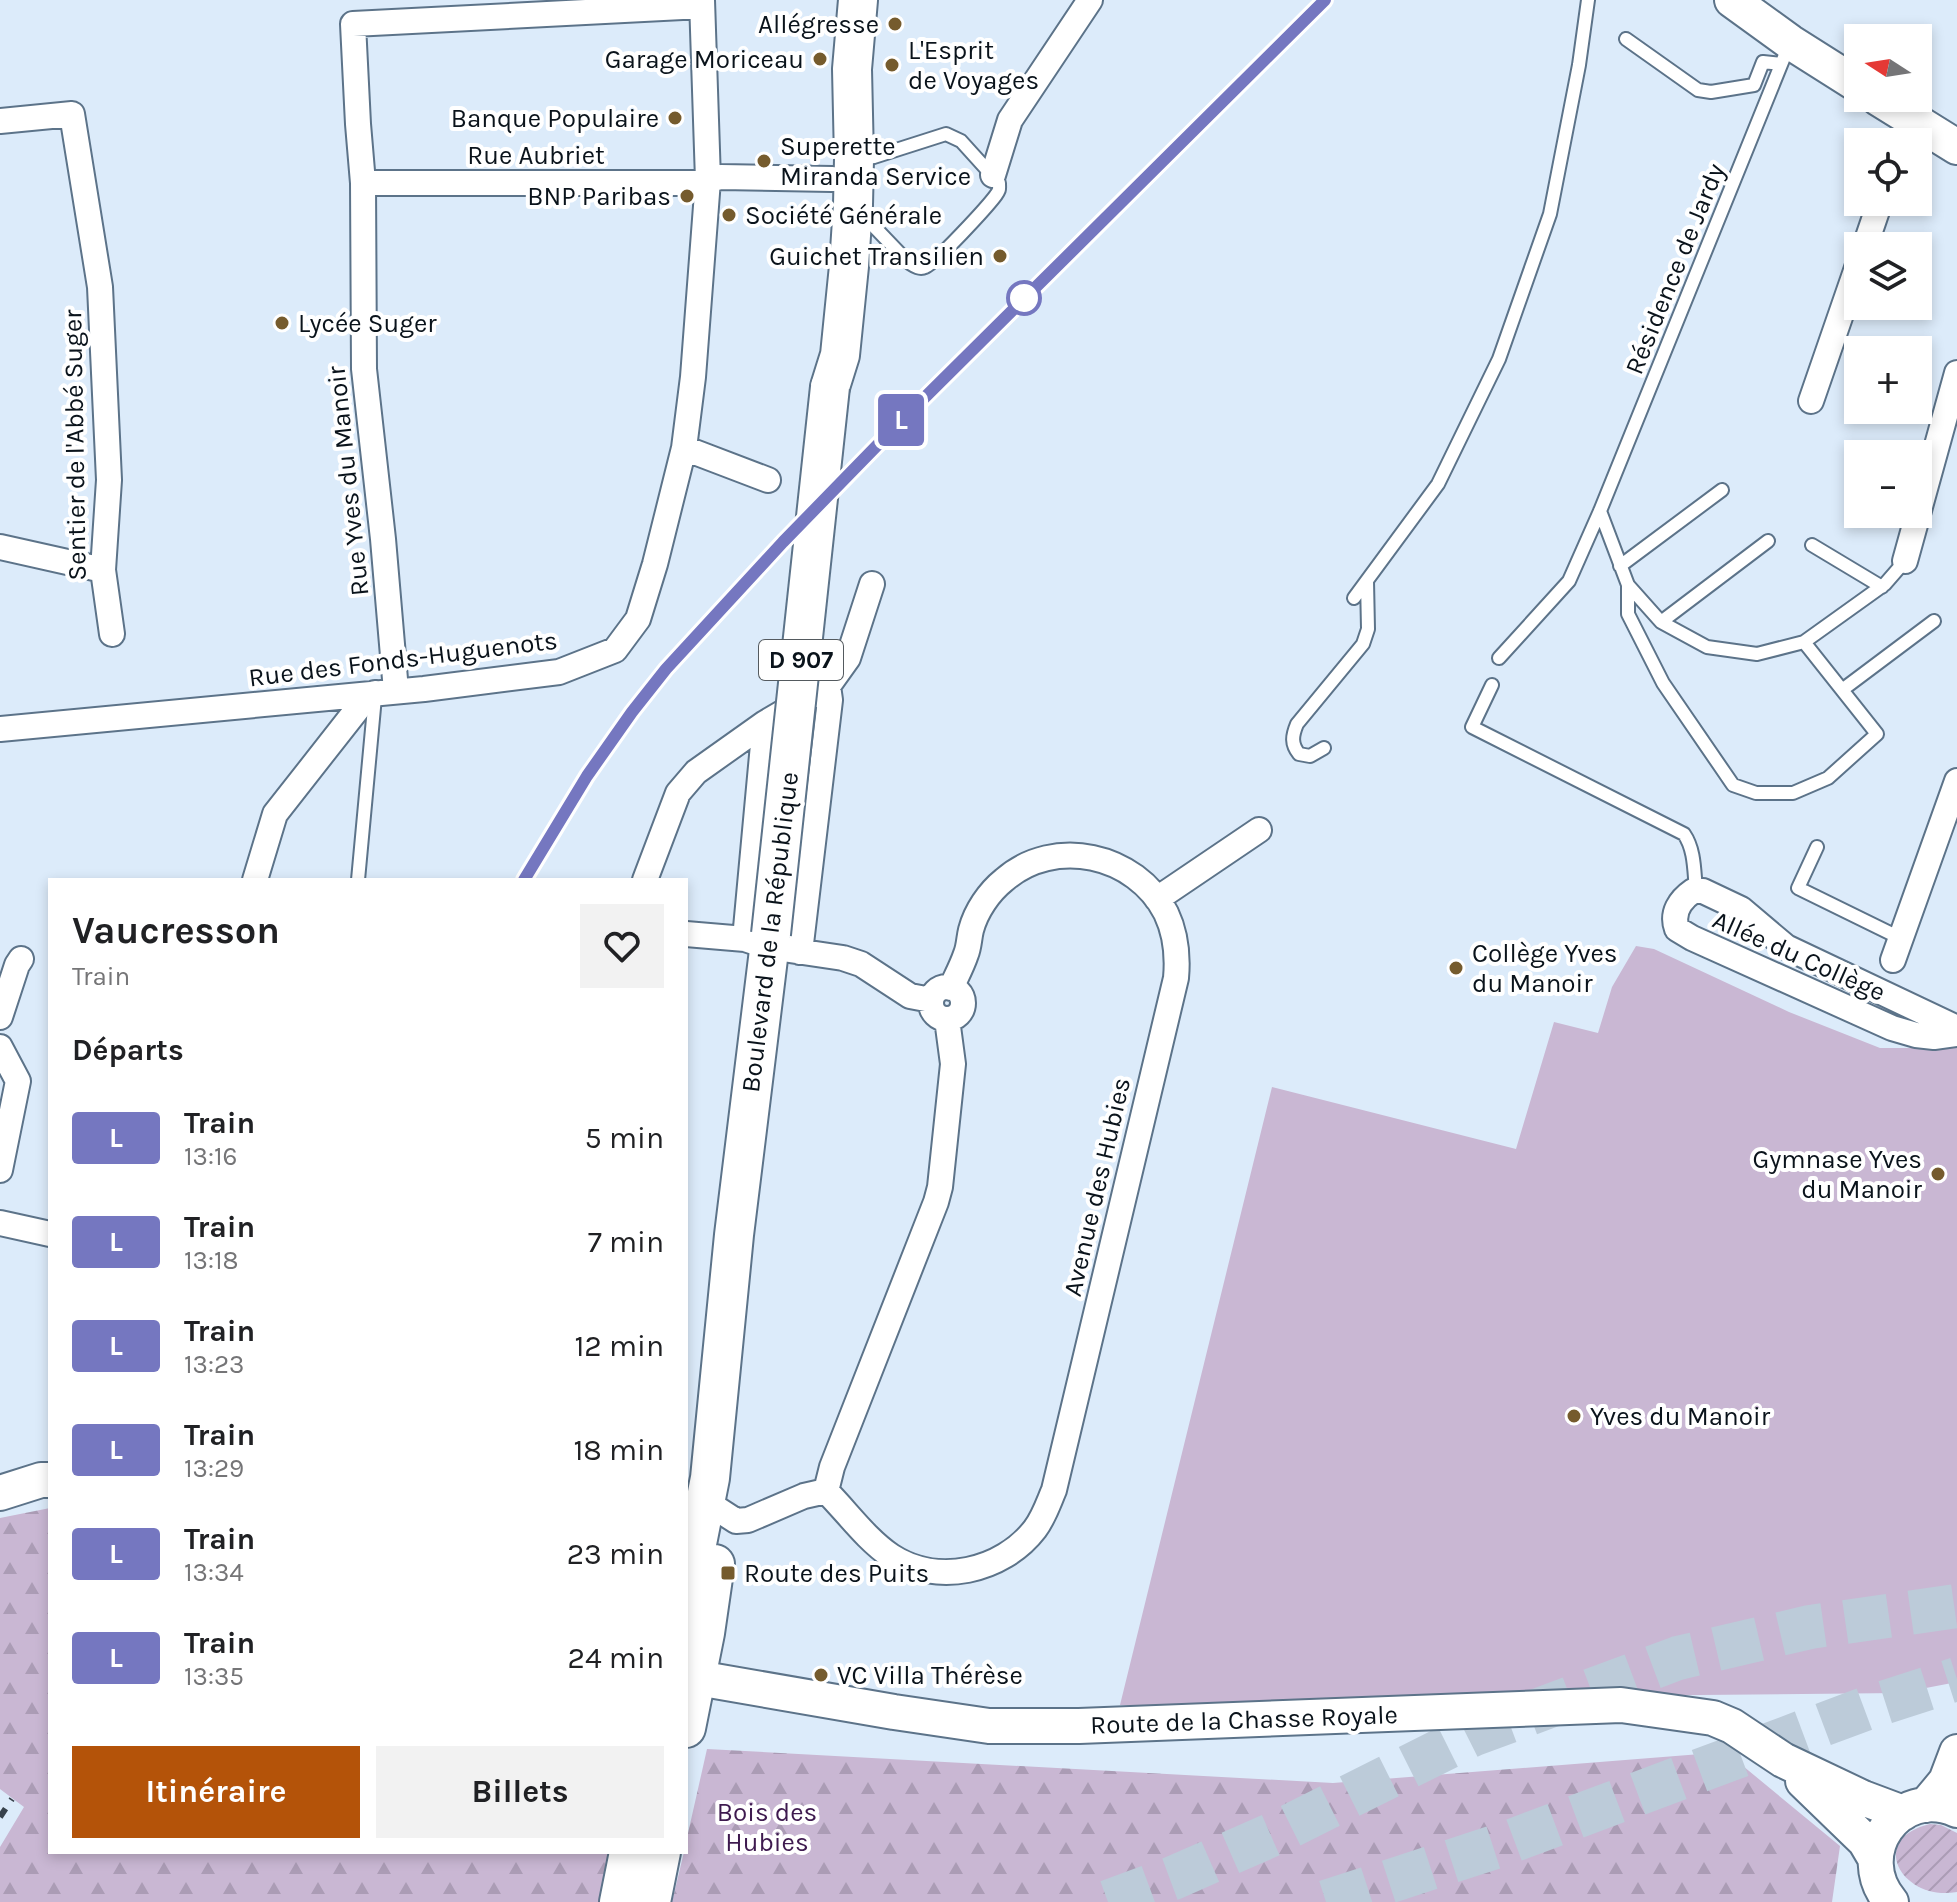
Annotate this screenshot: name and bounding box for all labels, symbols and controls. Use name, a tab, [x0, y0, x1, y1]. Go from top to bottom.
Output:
place label: Allégresse	[758, 9, 879, 40]
marker: Allégresse	[886, 15, 904, 33]
north arrow	[1844, 24, 1932, 112]
map controls	[1844, 24, 1932, 528]
place label: L'Esprit de Voyages	[908, 35, 1039, 96]
place label: Garage Moriceau	[605, 44, 804, 75]
marker: Garage Moriceau	[811, 50, 829, 68]
marker: L'Esprit de Voyages	[883, 56, 901, 74]
place label: Banque Populaire	[451, 103, 659, 134]
marker: Banque Populaire	[666, 109, 684, 127]
button: locate	[1844, 128, 1932, 216]
place label: Superette Miranda Service	[780, 131, 971, 192]
street label: Rue Aubriet	[467, 140, 605, 171]
marker: Superette Miranda Service	[755, 152, 773, 170]
street label: Résidence de Jardy	[1619, 159, 1731, 379]
place label: BNP Paribas	[527, 181, 671, 212]
marker: BNP Paribas	[678, 187, 696, 205]
place label: Société Générale	[745, 200, 942, 231]
marker: Société Générale	[720, 206, 738, 224]
button: layers	[1844, 232, 1932, 320]
place label: Guichet Transilien	[769, 241, 984, 272]
marker: Guichet Transilien	[991, 247, 1009, 265]
unlabelled marker	[1007, 281, 1041, 315]
place label: Lycée Suger	[298, 308, 437, 339]
street label: Sentier de l'Abbé Suger	[57, 309, 93, 581]
marker: Lycée Suger	[273, 314, 291, 332]
button: +	[1844, 336, 1932, 424]
street label: Rue Yves du Manoir	[320, 364, 376, 598]
line badge: L	[875, 394, 927, 446]
text: L	[894, 403, 908, 436]
button: −	[1844, 440, 1932, 528]
street label: Rue des Fonds-Huguenots	[247, 625, 559, 693]
road number: D 907	[759, 640, 843, 680]
street label: Boulevard de la République	[735, 770, 805, 1094]
button: heart	[580, 904, 664, 988]
street label: Allée du Collège	[1708, 904, 1890, 1008]
text: Vaucresson	[72, 908, 280, 953]
place label: Collège Yves du Manoir	[1472, 938, 1617, 999]
marker: Collège Yves du Manoir	[1447, 959, 1465, 977]
text: Train	[72, 961, 130, 992]
text: Départs	[72, 1032, 184, 1068]
street label: Avenue des Hubies	[1057, 1075, 1137, 1299]
text: Train	[184, 1105, 255, 1141]
text: 5 min	[585, 1120, 664, 1156]
text: L	[109, 1121, 123, 1154]
text: 13:16	[184, 1141, 237, 1172]
place label: Gymnase Yves du Manoir	[1752, 1144, 1923, 1205]
marker: Gymnase Yves du Manoir	[1929, 1165, 1947, 1183]
text: Train	[184, 1209, 255, 1245]
text: 7 min	[588, 1224, 664, 1260]
text: L	[109, 1225, 123, 1258]
text: 13:18	[184, 1245, 239, 1276]
text: Train	[184, 1313, 255, 1349]
text: 12 min	[574, 1328, 664, 1364]
text: L	[109, 1329, 123, 1362]
text: 13:23	[184, 1349, 244, 1380]
place label: Yves du Manoir	[1590, 1401, 1771, 1432]
marker: Yves du Manoir	[1565, 1407, 1583, 1425]
text: Train	[184, 1417, 255, 1453]
text: 18 min	[573, 1432, 664, 1468]
text: L	[109, 1433, 123, 1466]
text: 13:29	[184, 1453, 244, 1484]
text: Train	[184, 1521, 255, 1557]
text: 23 min	[567, 1536, 664, 1572]
text: L	[109, 1537, 123, 1570]
text: 13:34	[184, 1557, 244, 1588]
place label: Route des Puits	[744, 1558, 929, 1589]
marker: Route des Puits	[719, 1564, 737, 1582]
text: Train	[184, 1625, 255, 1661]
text: 24 min	[568, 1640, 664, 1676]
text: L	[109, 1641, 123, 1674]
place label: VC Villa Thérèse	[837, 1660, 1023, 1691]
text: 13:35	[184, 1661, 244, 1692]
marker: VC Villa Thérèse	[812, 1666, 830, 1684]
street label: Route de la Chasse Royale	[1090, 1699, 1398, 1741]
button: Itinéraire	[72, 1746, 360, 1838]
button: Billets	[376, 1746, 664, 1838]
park label: Bois des Hubies	[717, 1797, 817, 1858]

